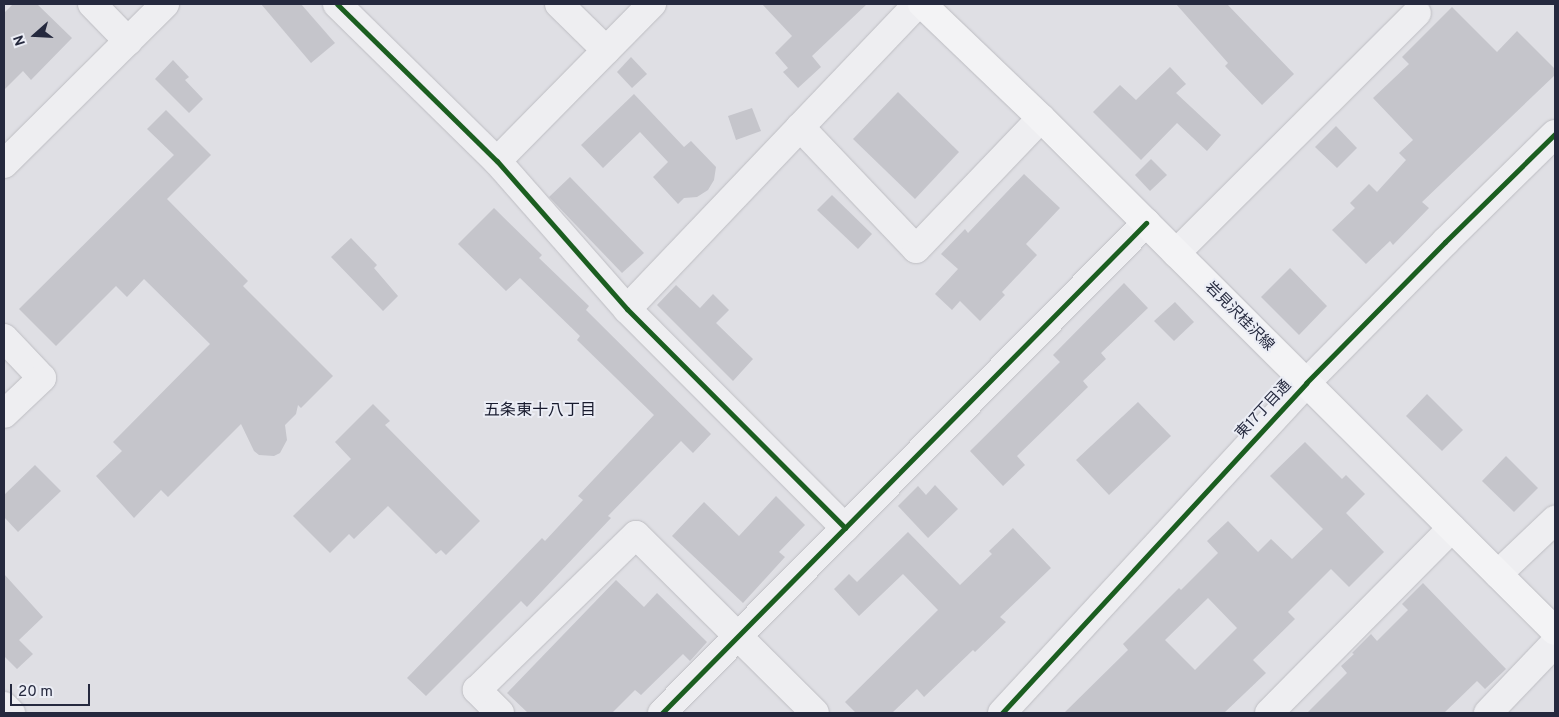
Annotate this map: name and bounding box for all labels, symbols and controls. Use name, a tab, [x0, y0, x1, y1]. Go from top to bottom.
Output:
north arrow	[10, 10, 60, 60]
text: N	[11, 33, 30, 48]
street label: 岩見沢桂沢線	[1201, 279, 1277, 355]
street label: 東17丁目通	[1232, 377, 1296, 443]
district label: 五条東十八丁目	[484, 401, 596, 421]
scale bar	[12, 674, 92, 706]
text: 20 m	[18, 683, 53, 702]

